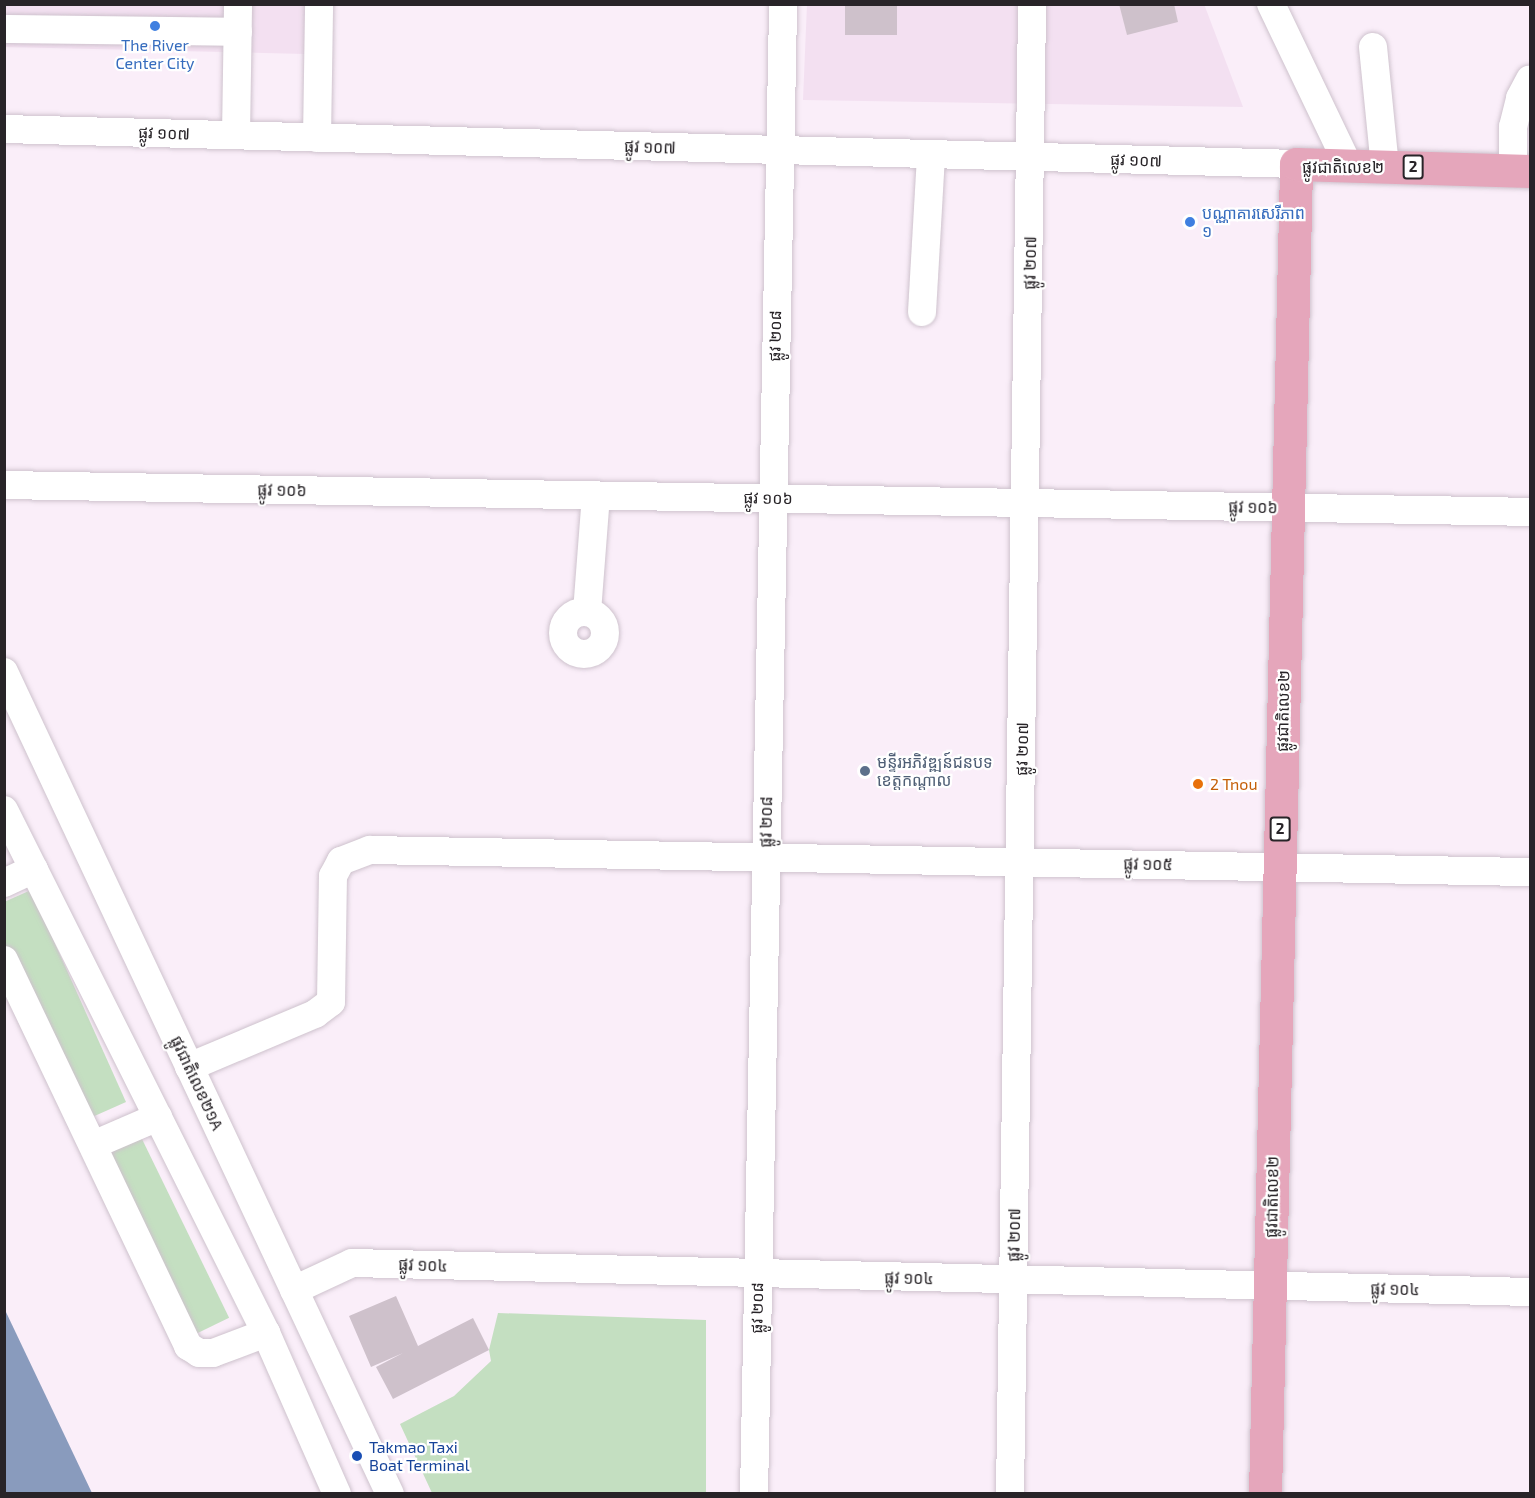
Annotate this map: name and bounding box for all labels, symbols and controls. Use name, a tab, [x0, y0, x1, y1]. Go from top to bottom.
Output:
marker: The River Center City	[148, 19, 162, 33]
place label: The River Center City	[115, 35, 195, 73]
street label: ផ្លូវ ១០៧	[138, 123, 190, 143]
street label: ផ្លូវ ១០៧	[624, 137, 676, 157]
street label: ផ្លូវ ១០៧	[1110, 150, 1162, 170]
road number: 2	[1402, 155, 1424, 179]
street label: ផ្លូវជាតិលេខ២	[1302, 157, 1384, 177]
place label: បណ្ណាគារសេរីភាព ១	[1202, 203, 1305, 241]
marker: បណ្ណាគារសេរីភាព ១	[1183, 215, 1197, 229]
street label: ផ្លូវ ២០៧	[1020, 236, 1040, 290]
street label: ផ្លូវ ២០៨	[765, 310, 785, 362]
street label: ផ្លូវ ១០៦	[257, 480, 307, 500]
street label: ផ្លូវ ១០៦	[743, 488, 793, 508]
street label: ផ្លូវ ១០៦	[1228, 497, 1278, 517]
street label: ផ្លូវជាតិលេខ២	[1273, 670, 1293, 752]
street label: ផ្លូវ ២០៧	[1012, 722, 1032, 776]
place label: មន្ទីរអភិវឌ្ឍន៍ជនបទ ខេត្តកណ្តាល	[877, 752, 993, 790]
marker: មន្ទីរអភិវឌ្ឍន៍ជនបទ ខេត្តកណ្តាល	[858, 764, 872, 778]
place label: 2 Tnou	[1210, 774, 1258, 794]
marker: 2 Tnou	[1191, 777, 1205, 791]
street label: ផ្លូវ ២០៨	[756, 796, 776, 848]
road number: 2	[1270, 817, 1290, 841]
street label: ផ្លូវ ១០៥	[1123, 854, 1173, 874]
street label: ផ្លូវជាតិលេខ២១A	[167, 1033, 227, 1133]
street label: ផ្លូវជាតិលេខ២	[1262, 1156, 1282, 1238]
street label: ផ្លូវ ២០៧	[1004, 1208, 1024, 1262]
street label: ផ្លូវ ១០៤	[398, 1255, 448, 1275]
street label: ផ្លូវ ១០៤	[884, 1268, 934, 1288]
street label: ផ្លូវ ១០៤	[1370, 1279, 1420, 1299]
street label: ផ្លូវ ២០៨	[747, 1282, 767, 1334]
place label: Takmao Taxi Boat Terminal	[369, 1437, 470, 1475]
marker: Takmao Taxi Boat Terminal	[350, 1449, 364, 1463]

